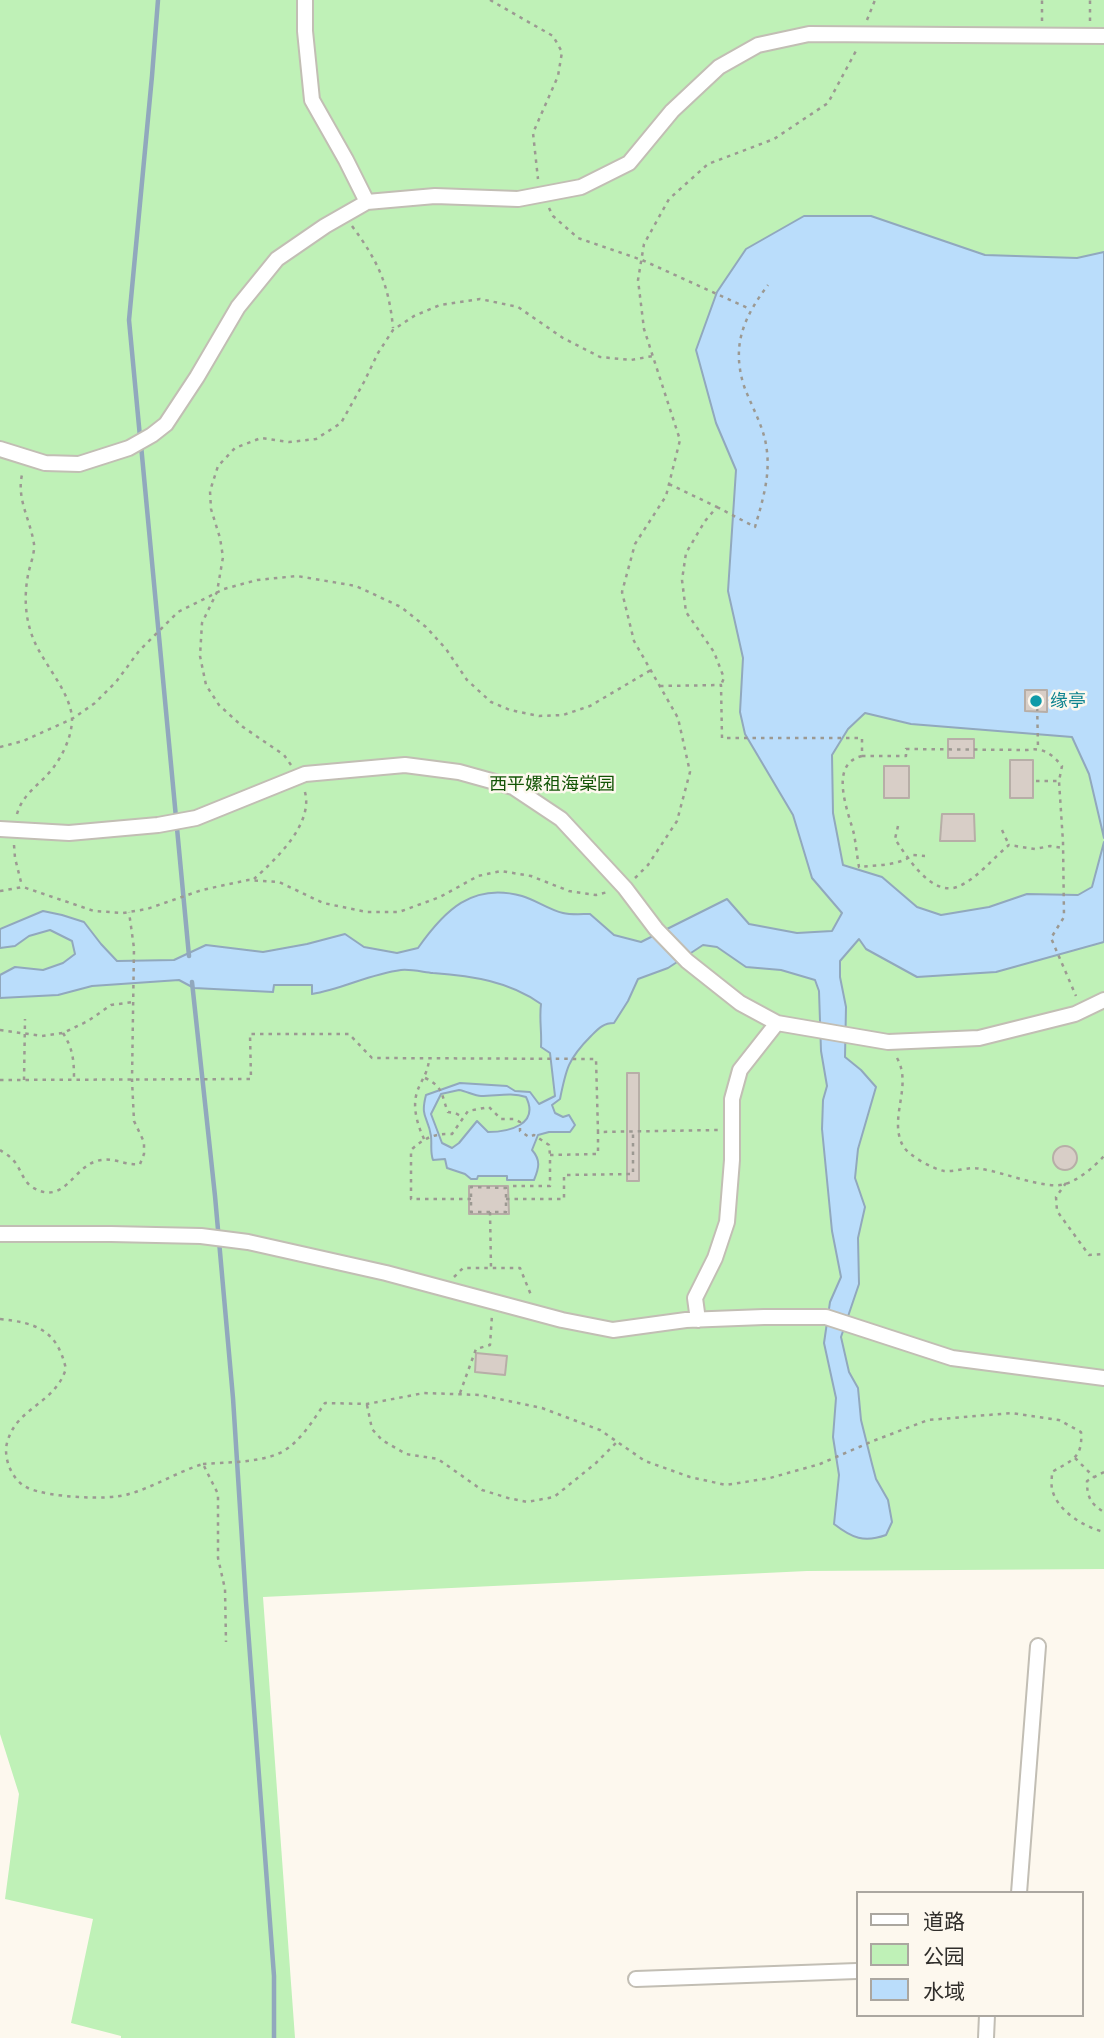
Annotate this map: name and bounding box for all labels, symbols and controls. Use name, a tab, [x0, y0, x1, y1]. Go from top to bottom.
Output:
place label: 缘亭	[1050, 690, 1086, 712]
marker: 缘亭	[1028, 693, 1044, 709]
park label: 西平嫘祖海棠园	[489, 773, 615, 795]
legend	[856, 1891, 1083, 2017]
text: 道路	[923, 1908, 965, 1933]
text: 公园	[923, 1943, 965, 1968]
text: 水域	[923, 1978, 965, 2003]

